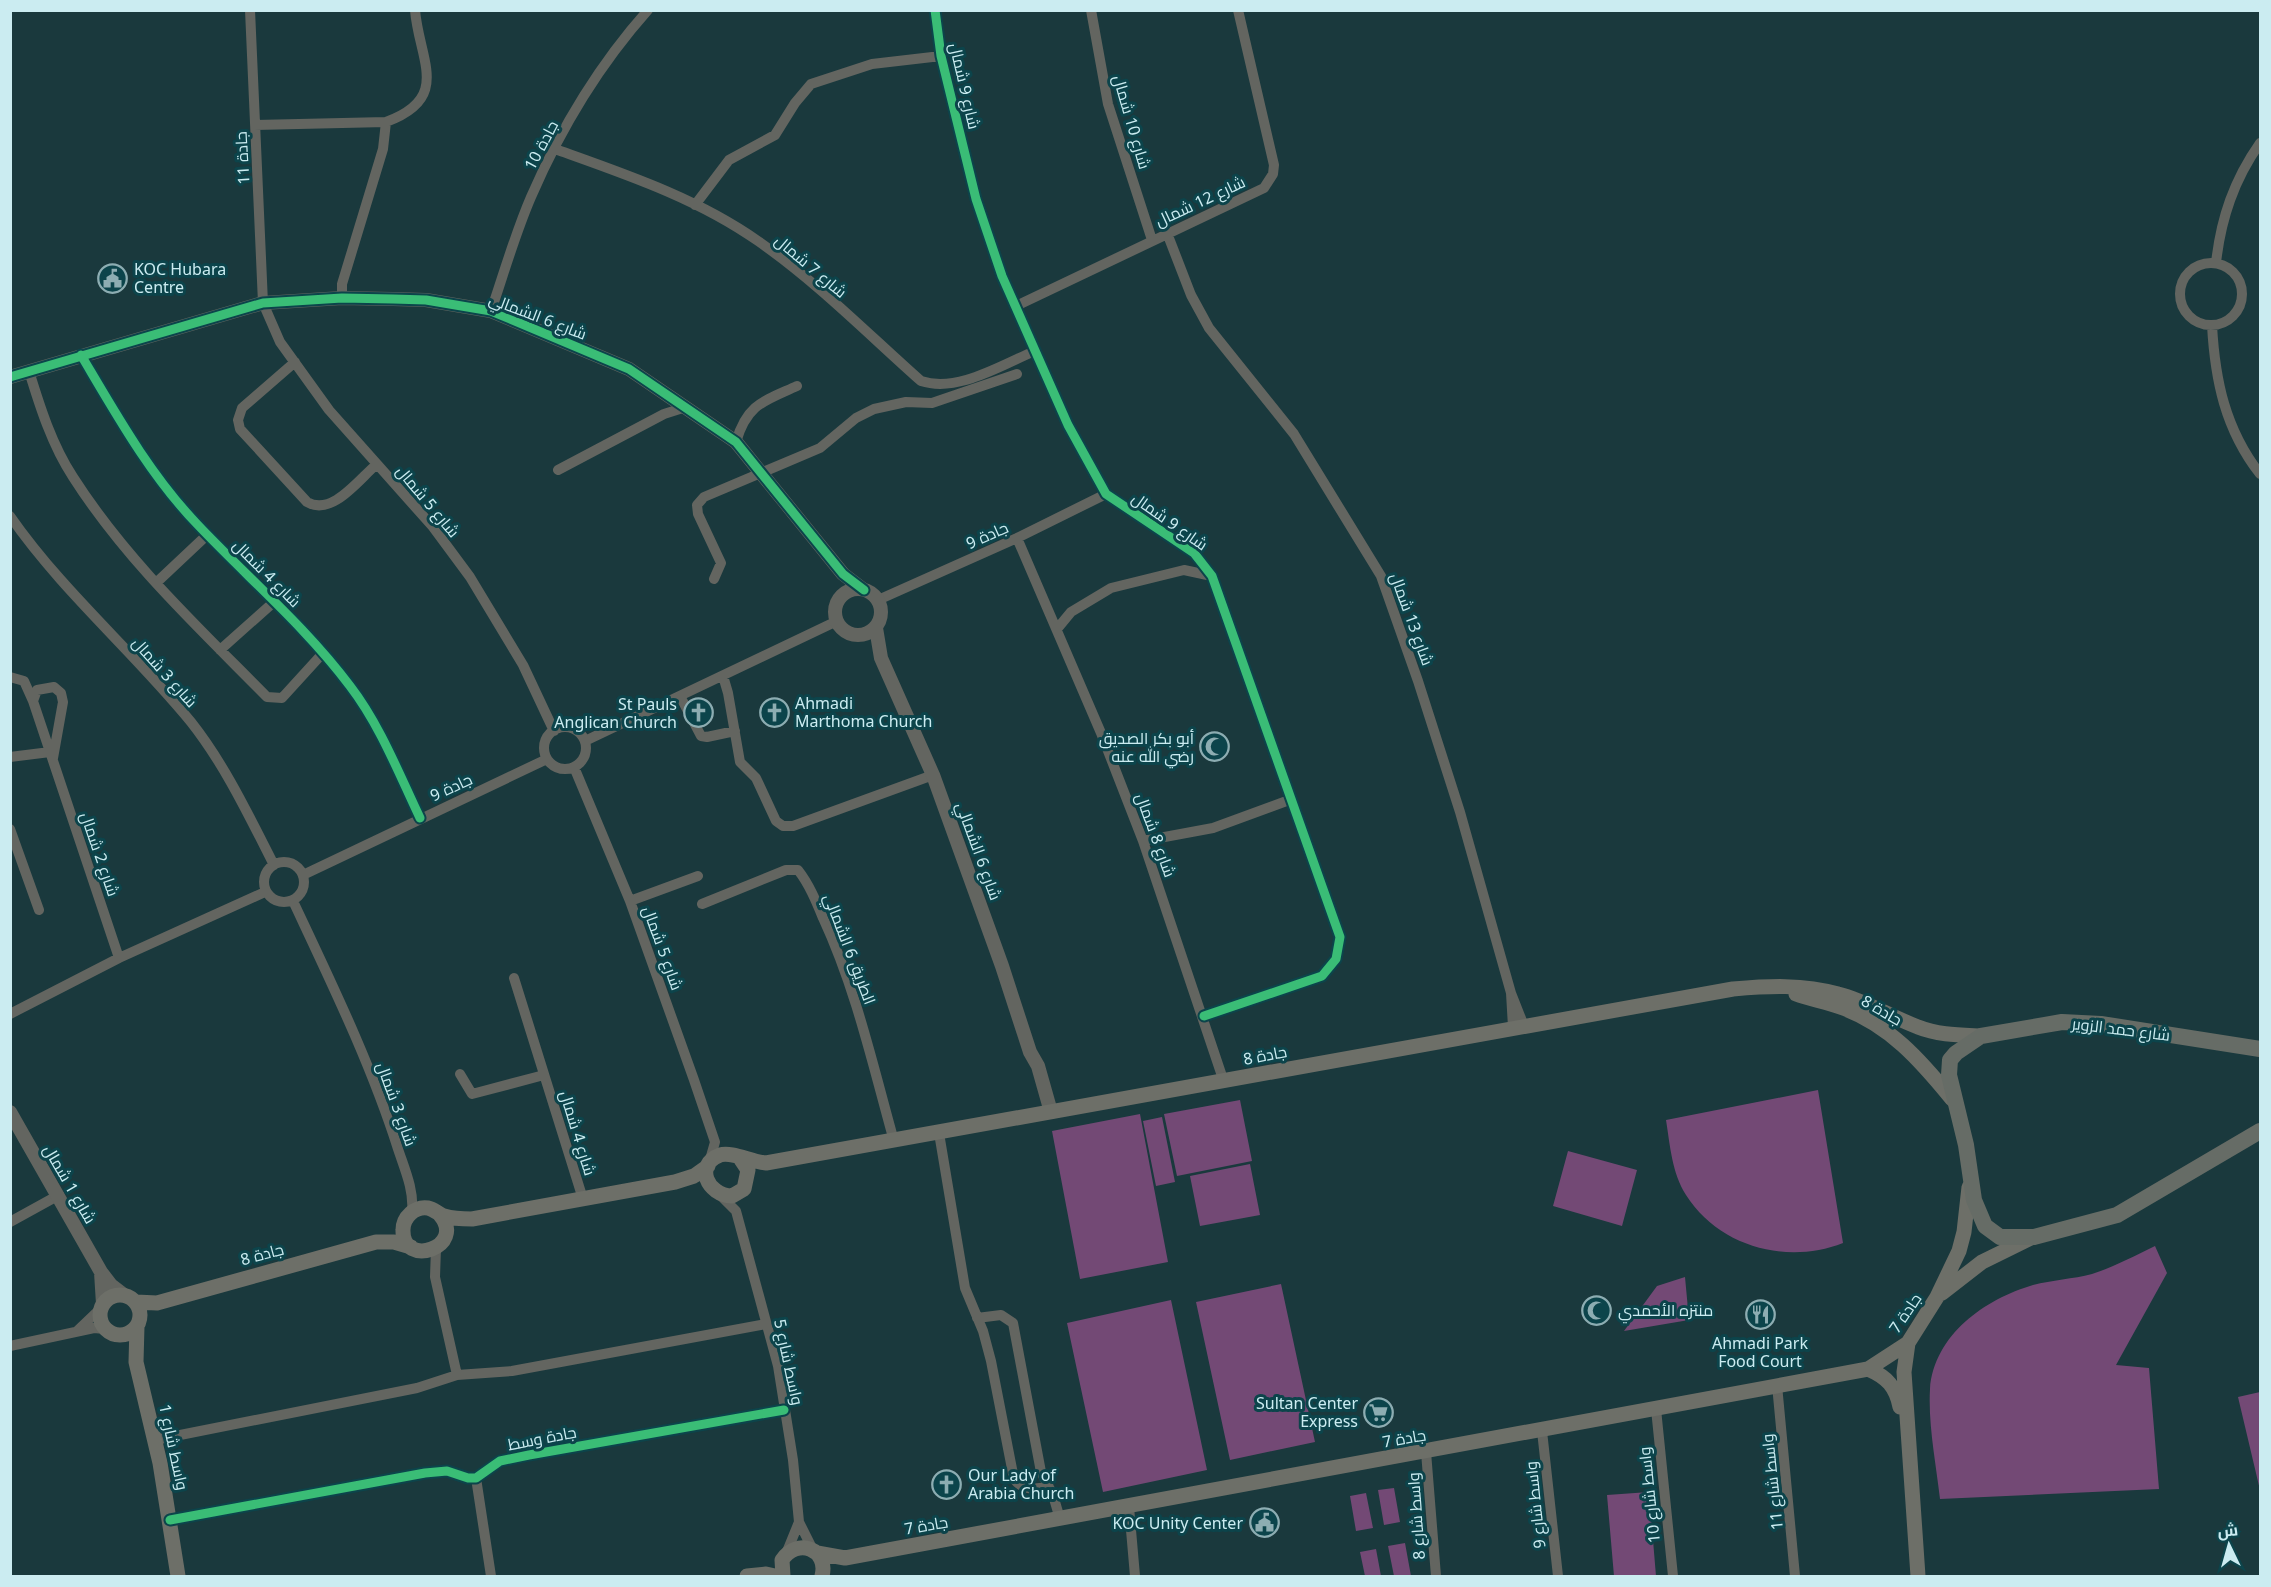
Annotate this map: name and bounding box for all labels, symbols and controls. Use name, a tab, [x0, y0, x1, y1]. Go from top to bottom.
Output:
street label: شارع 9 شمال	[943, 41, 986, 132]
street label: شارع 10 شمال	[1107, 72, 1156, 172]
street label: جادة 10	[519, 116, 563, 174]
street label: جادة 11	[230, 131, 254, 185]
street label: شارع 12 شمال	[1151, 171, 1249, 232]
street label: شارع 7 شمال	[770, 229, 852, 303]
place label: KOC Hubara Centre	[134, 258, 226, 298]
public building icon: KOC Hubara Centre	[97, 262, 129, 294]
street label: شارع 6 الشمالي	[485, 287, 590, 347]
street label: شارع 5 شمال	[391, 460, 465, 542]
street label: شارع 9 شمال	[1127, 487, 1212, 556]
street label: جادة 9	[962, 516, 1012, 554]
street label: شارع 4 شمال	[227, 534, 306, 613]
street label: شارع 13 شمال	[1384, 570, 1439, 669]
street label: شارع 3 شمال	[127, 632, 203, 713]
place label: Ahmadi Marthoma Church	[795, 692, 932, 732]
place label: St Pauls Anglican Church	[554, 693, 677, 733]
church icon: Ahmadi Marthoma Church	[758, 696, 790, 728]
church icon: St Pauls Anglican Church	[682, 697, 714, 729]
place label: أبو بكر الصديق رضي الله عنه	[1099, 727, 1194, 769]
mosque icon: أبو بكر الصديق رضي الله عنه	[1199, 731, 1231, 763]
street label: جادة 9	[426, 768, 476, 806]
street label: شارع 8 شمال	[1130, 790, 1181, 880]
street label: شارع 6 الشمالي	[948, 799, 1007, 904]
street label: شارع 2 شمال	[74, 809, 125, 899]
street label: الطريق 6 الشمالي	[816, 890, 881, 1009]
street label: شارع 5 شمال	[637, 903, 688, 993]
street label: جادة 8	[1857, 989, 1907, 1031]
street label: شارع حمد الزوير	[2069, 1012, 2171, 1047]
street label: جادة 8	[1241, 1040, 1289, 1070]
street label: شارع 3 شمال	[371, 1059, 422, 1149]
street label: شارع 4 شمال	[554, 1088, 601, 1179]
street label: شارع 1 شمال	[38, 1140, 101, 1228]
street label: جادة 8	[238, 1238, 286, 1270]
street label: جادة 7	[1884, 1289, 1926, 1337]
mosque icon: منتزه الأحمدي	[1581, 1294, 1613, 1326]
place label: منتزه الأحمدي	[1618, 1299, 1713, 1324]
restaurant icon: Ahmadi Park Food Court	[1744, 1299, 1776, 1331]
street label: واسط شارع 5	[768, 1317, 809, 1407]
place label: Ahmadi Park Food Court	[1712, 1332, 1808, 1372]
place label: Sultan Center Express	[1256, 1392, 1358, 1432]
supermarket icon: Sultan Center Express	[1363, 1396, 1395, 1428]
street label: واسط شارع 1	[153, 1402, 194, 1492]
street label: جادة وسط	[506, 1421, 578, 1455]
street label: جادة 7	[1380, 1423, 1428, 1453]
street label: واسط شارع 11	[1756, 1433, 1789, 1531]
street label: واسط شارع 10	[1633, 1446, 1666, 1544]
street label: واسط شارع 9	[1519, 1460, 1552, 1550]
place label: Our Lady of Arabia Church	[968, 1464, 1074, 1504]
church icon: Our Lady of Arabia Church	[931, 1468, 963, 1500]
street label: واسط شارع 8	[1402, 1472, 1431, 1560]
public building icon: KOC Unity Center	[1248, 1507, 1280, 1539]
street label: جادة 7	[902, 1510, 950, 1540]
place label: KOC Unity Center	[1112, 1512, 1243, 1534]
north arrow	[2199, 1515, 2259, 1575]
text: ش	[2217, 1518, 2239, 1542]

